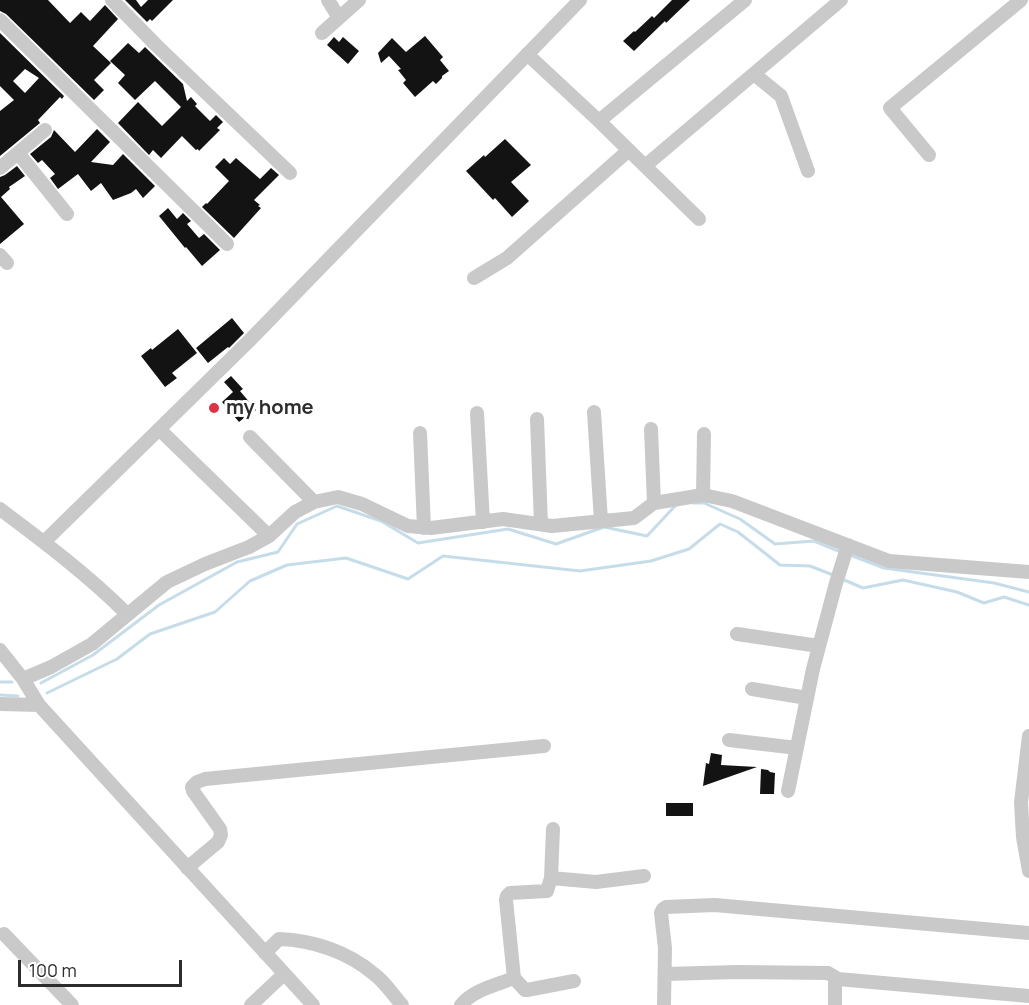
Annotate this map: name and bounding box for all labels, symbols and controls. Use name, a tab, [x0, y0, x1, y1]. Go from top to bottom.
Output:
place label: my home	[226, 396, 313, 420]
marker: my home	[207, 401, 221, 415]
scale bar	[21, 948, 184, 986]
text: 100 m	[29, 958, 77, 982]

